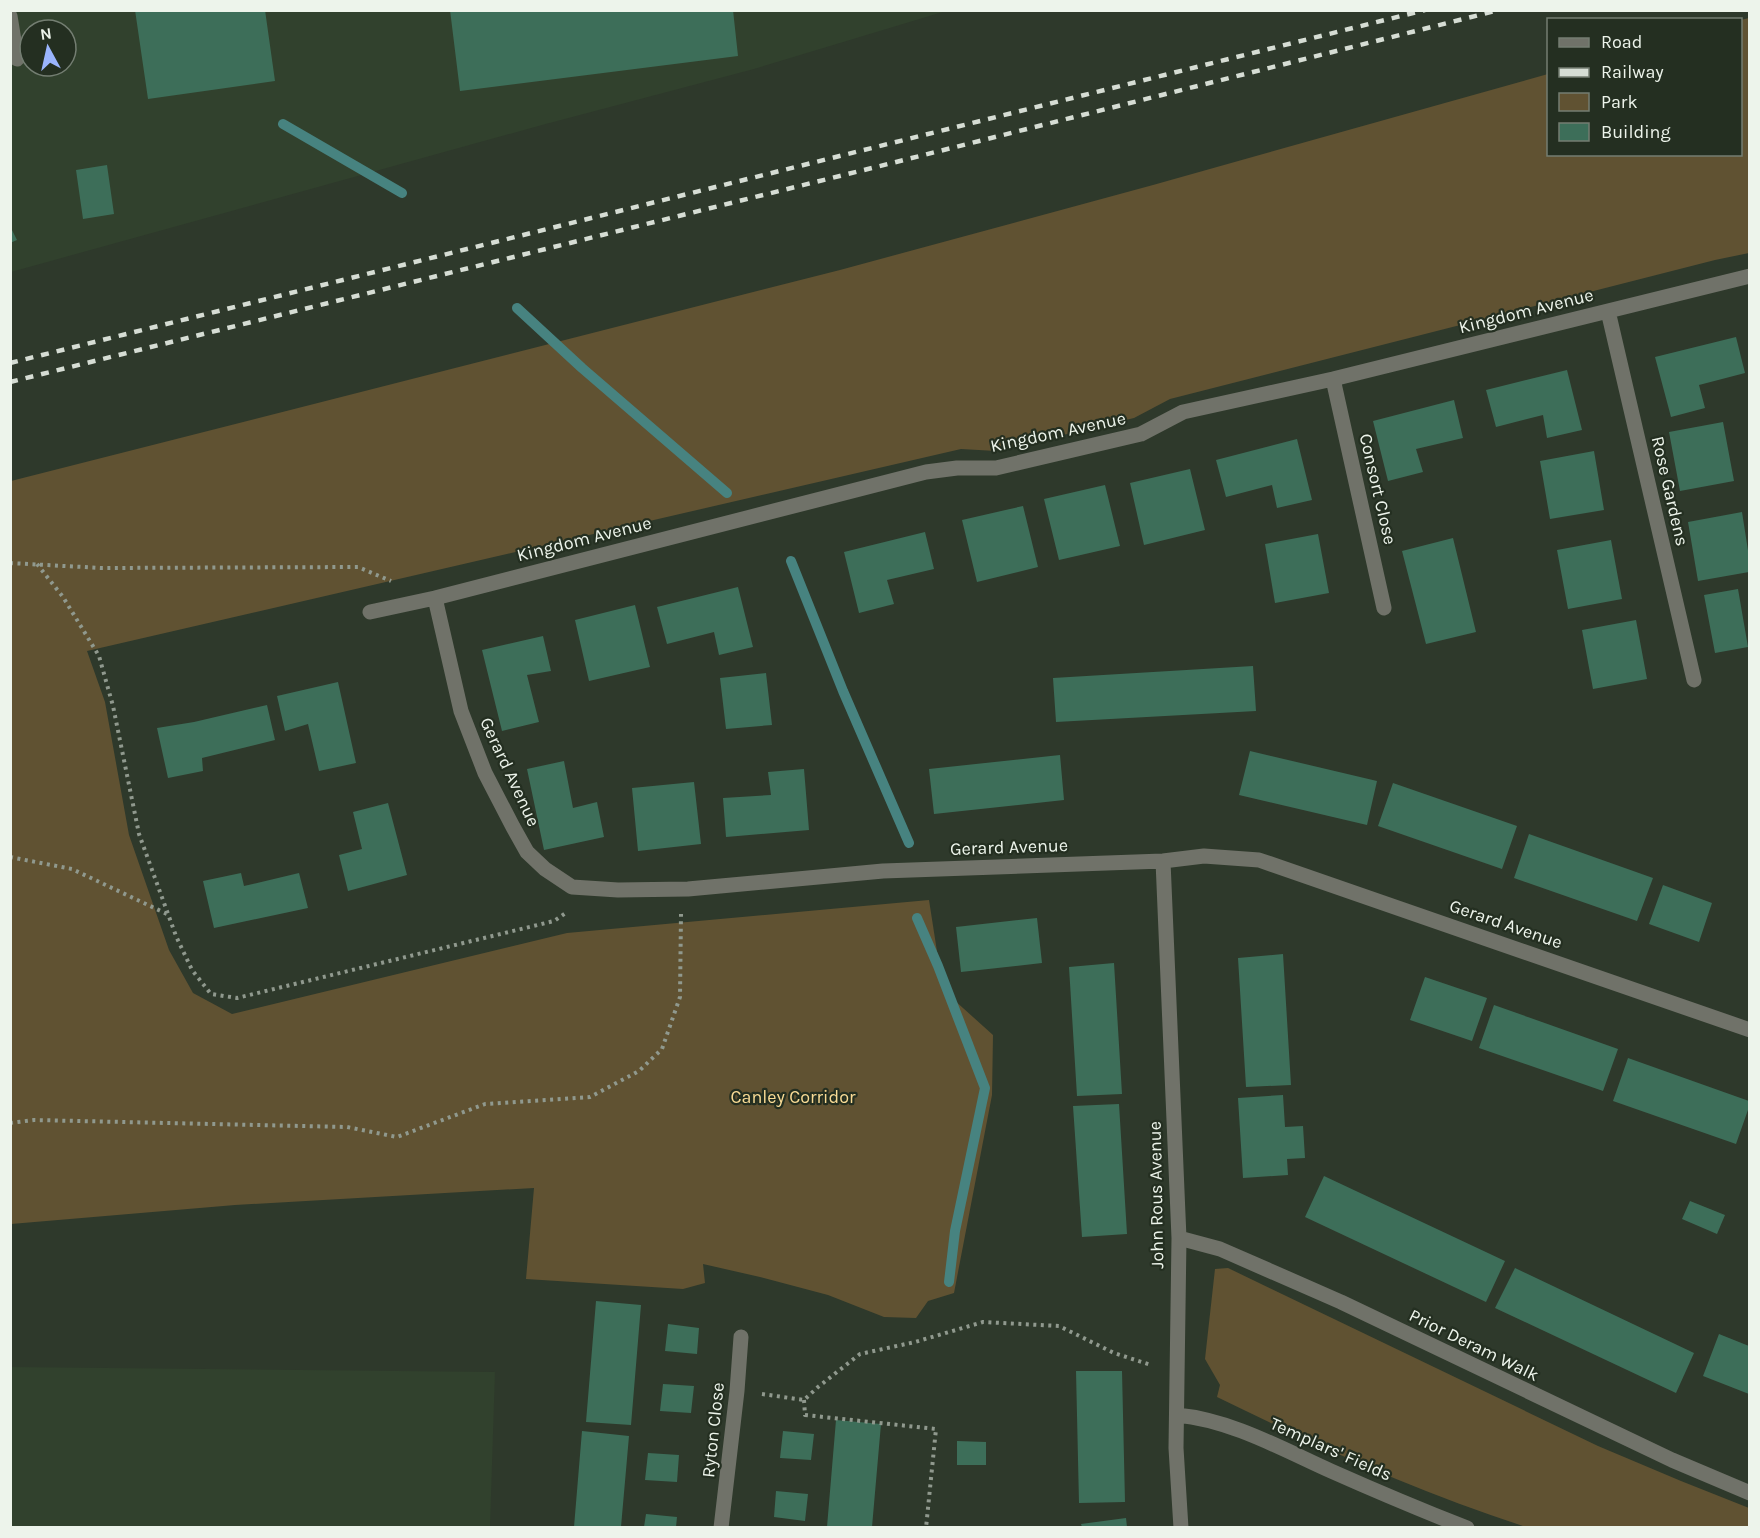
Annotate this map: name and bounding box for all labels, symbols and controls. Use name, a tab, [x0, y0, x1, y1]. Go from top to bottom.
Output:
north arrow	[18, 18, 78, 78]
legend	[1547, 18, 1742, 156]
text: N	[39, 23, 53, 44]
text: Road	[1601, 31, 1642, 53]
text: Railway	[1601, 61, 1664, 83]
text: Park	[1601, 91, 1638, 113]
text: Building	[1601, 121, 1671, 143]
street label: Kingdom Avenue	[1456, 284, 1596, 338]
street label: Kingdom Avenue	[988, 407, 1128, 457]
street label: Consort Close	[1355, 431, 1401, 547]
street label: Rose Gardens	[1647, 434, 1693, 548]
street label: Kingdom Avenue	[514, 512, 654, 566]
street label: Gerard Avenue	[475, 714, 545, 830]
street label: Gerard Avenue	[950, 834, 1068, 860]
street label: Gerard Avenue	[1447, 894, 1565, 954]
park label: Canley Corridor	[730, 1086, 856, 1108]
street label: John Rous Avenue	[1144, 1121, 1168, 1269]
street label: Prior Deram Walk	[1405, 1304, 1543, 1386]
street label: Ryton Close	[697, 1381, 729, 1479]
street label: Templars' Fields	[1267, 1412, 1395, 1486]

